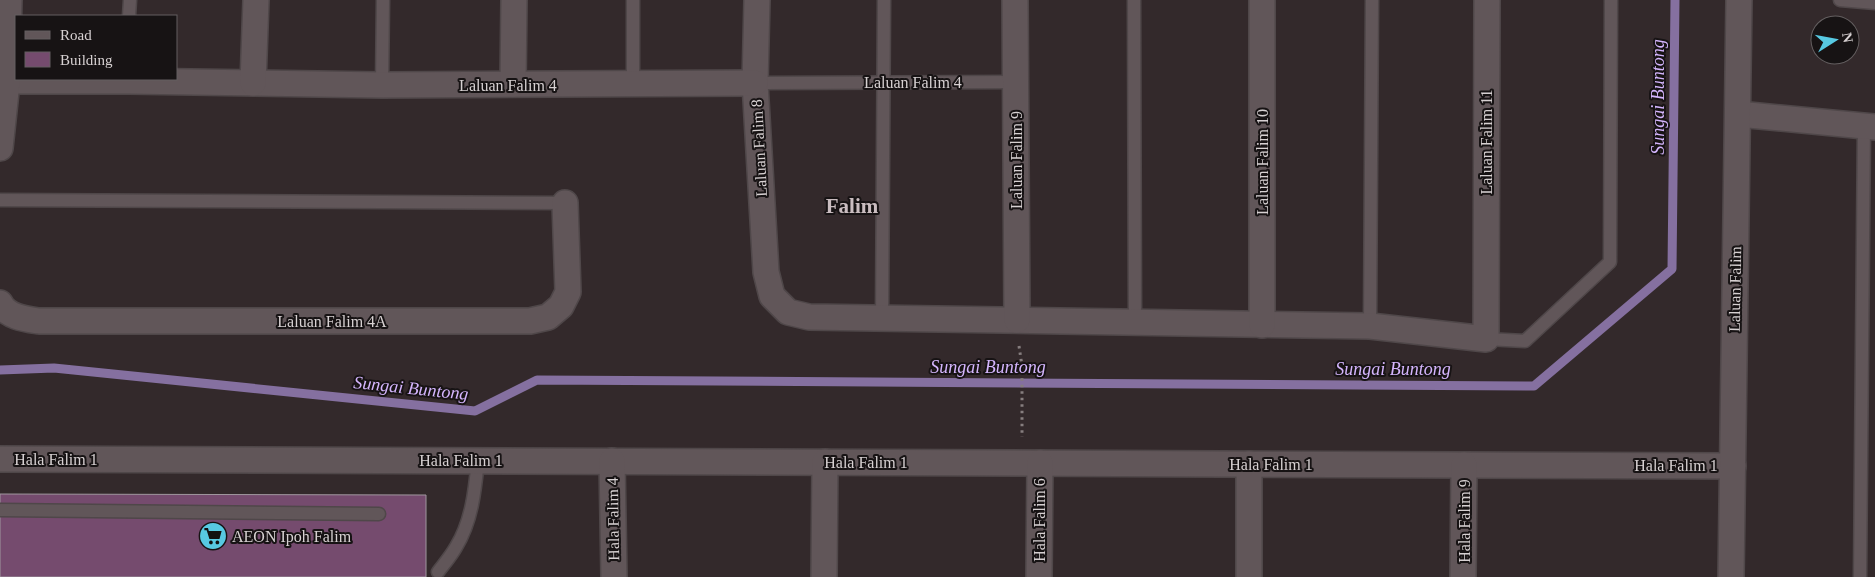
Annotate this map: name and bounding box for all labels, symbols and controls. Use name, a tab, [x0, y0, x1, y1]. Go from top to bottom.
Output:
legend	[15, 15, 178, 80]
north arrow	[1810, 15, 1860, 65]
text: Road	[60, 27, 92, 43]
text: N	[1839, 31, 1856, 44]
water label: Sungai Buntong	[1648, 39, 1668, 155]
text: Building	[60, 52, 113, 68]
street label: Laluan Falim 4	[864, 74, 962, 91]
street label: Laluan Falim 4	[459, 77, 557, 94]
street label: Laluan Falim 11	[1478, 89, 1495, 195]
street label: Laluan Falim 8	[748, 99, 770, 197]
street label: Laluan Falim 10	[1254, 109, 1271, 215]
street label: Laluan Falim 9	[1008, 111, 1025, 209]
district label: Falim	[826, 194, 879, 218]
street label: Laluan Falim	[1726, 245, 1744, 332]
street label: Laluan Falim 4A	[277, 313, 387, 330]
water label: Sungai Buntong	[930, 357, 1046, 377]
water label: Sungai Buntong	[1335, 359, 1451, 379]
water label: Sungai Buntong	[353, 372, 469, 404]
street label: Hala Falim 1	[14, 451, 98, 468]
street label: Hala Falim 1	[419, 452, 503, 469]
street label: Hala Falim 1	[824, 454, 908, 471]
street label: Hala Falim 1	[1229, 456, 1313, 473]
street label: Hala Falim 1	[1634, 457, 1718, 474]
street label: Hala Falim 4	[604, 477, 622, 561]
street label: Hala Falim 6	[1031, 478, 1048, 562]
street label: Hala Falim 9	[1456, 479, 1473, 563]
supermarket icon: AEON Ipoh Falim	[198, 521, 228, 551]
place label: AEON Ipoh Falim	[232, 528, 352, 546]

